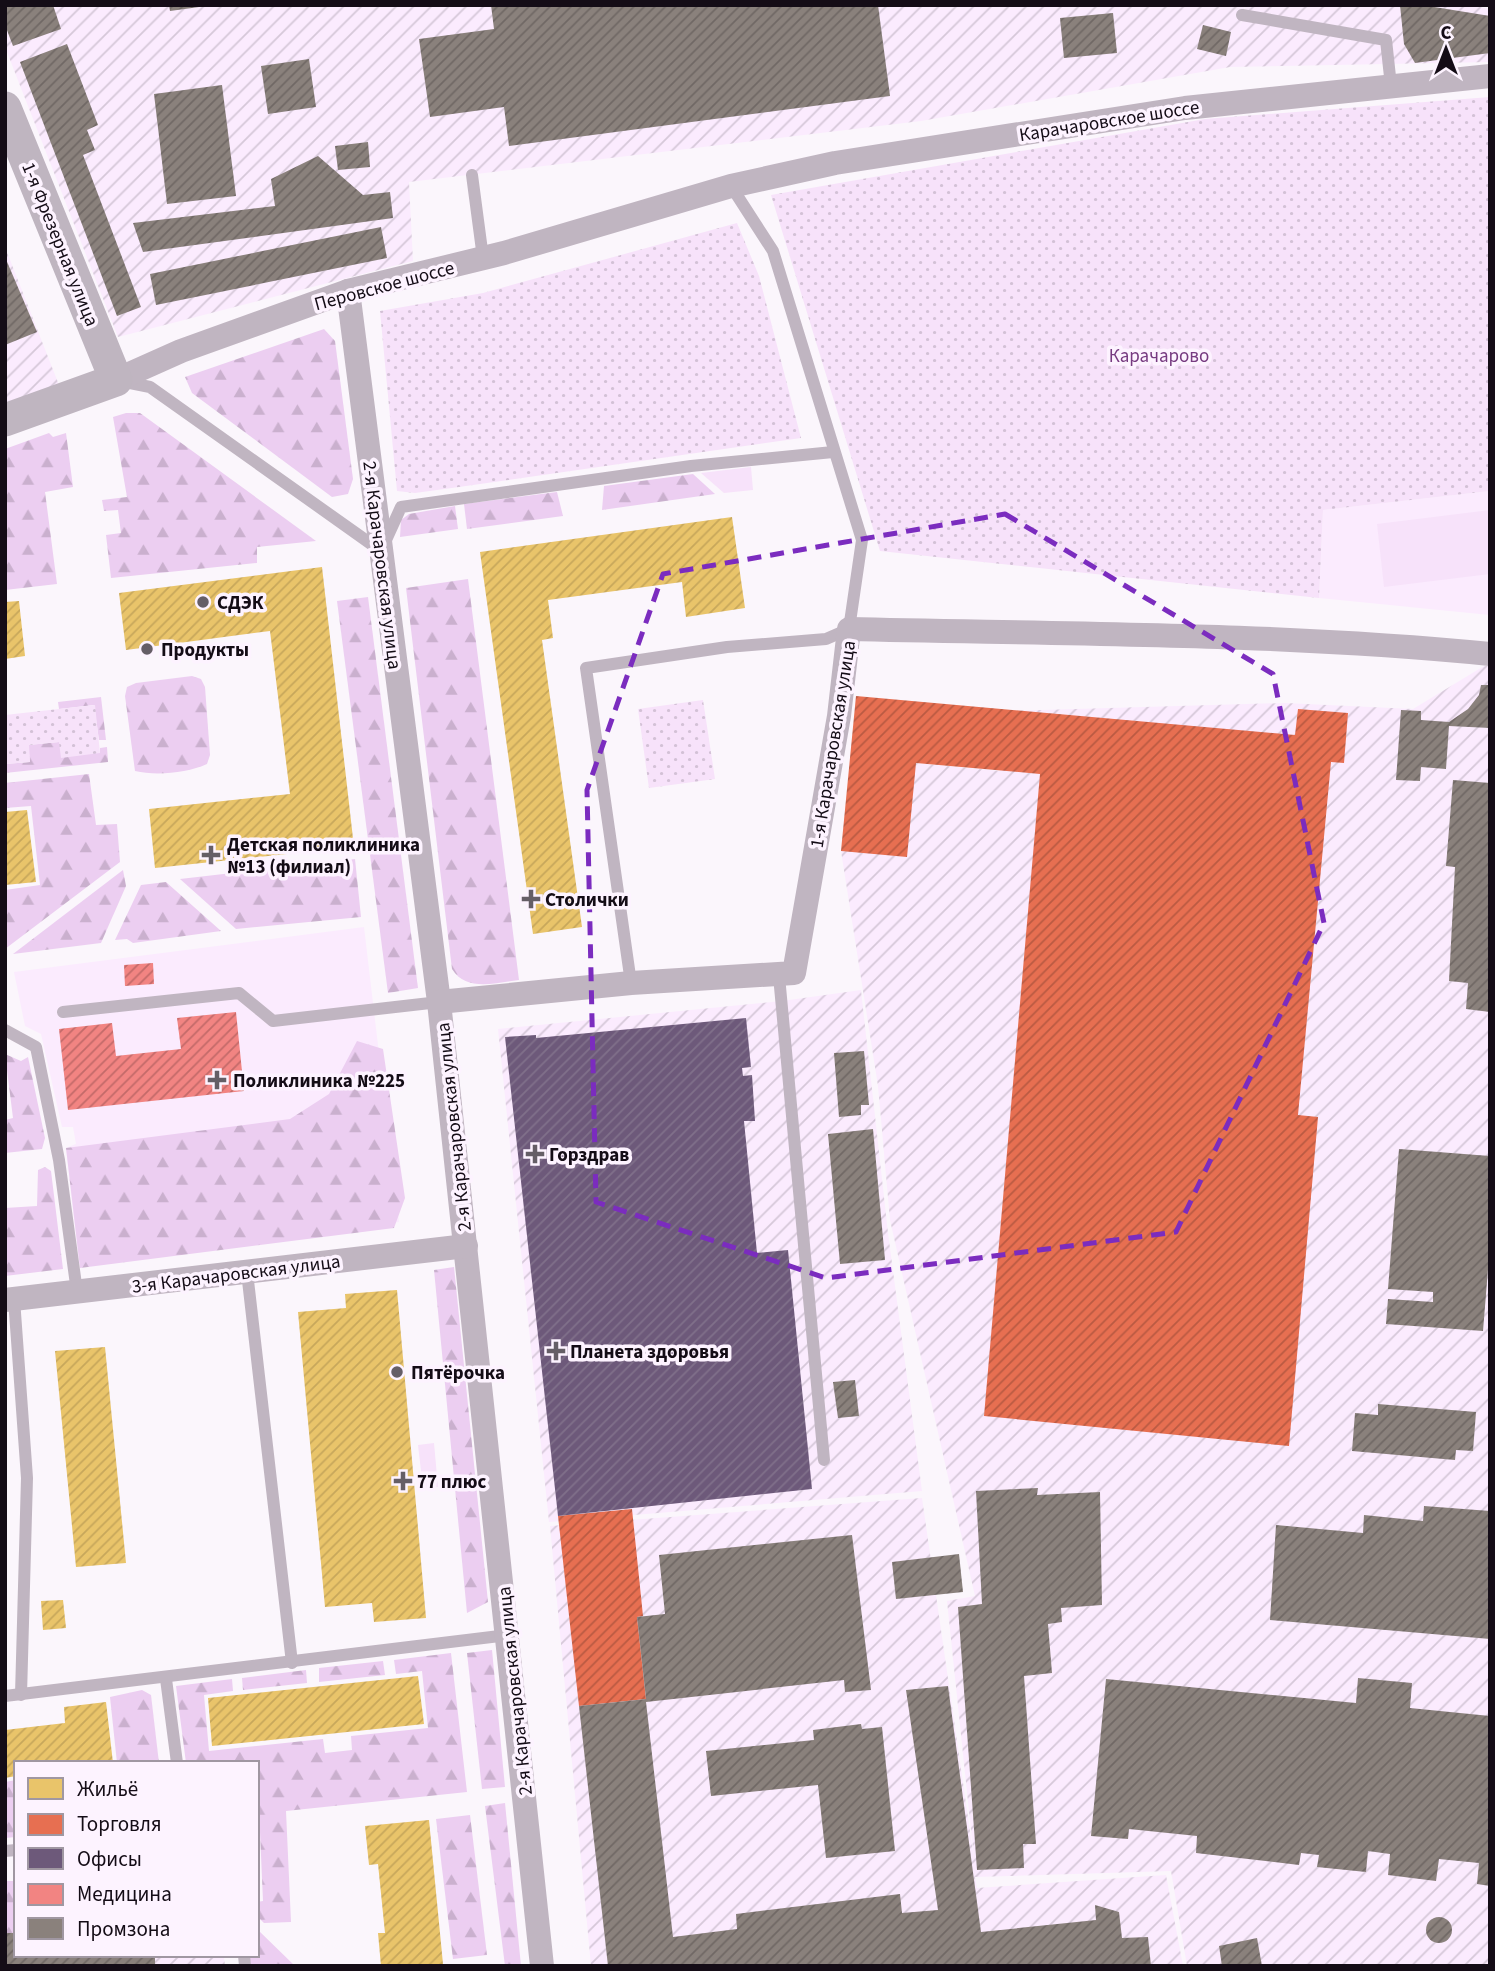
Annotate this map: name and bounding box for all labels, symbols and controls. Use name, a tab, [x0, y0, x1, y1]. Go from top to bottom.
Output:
north arrow	[1411, 14, 1481, 84]
text: С	[1440, 20, 1452, 47]
street label: Карачаровское шоссе	[1017, 94, 1201, 149]
street label: 1-я Фрезерная улица	[14, 158, 105, 331]
street label: Перовское шоссе	[311, 255, 457, 318]
park label: Карачарово	[1109, 343, 1209, 370]
street label: 2-я Карачаровская улица	[355, 459, 408, 671]
place label: СДЭК	[217, 590, 264, 617]
marker: СДЭК	[195, 594, 211, 610]
place label: Продукты	[161, 637, 249, 664]
street label: 1-я Карачаровская улица	[804, 639, 863, 850]
marker: Продукты	[139, 641, 155, 657]
place label: Детская поликлиника №13 (филиал)	[227, 832, 420, 881]
marker: Детская поликлиника №13 (филиал)	[201, 845, 221, 865]
place label: Столички	[545, 887, 629, 914]
marker: Столички	[523, 891, 539, 907]
street label: 2-я Карачаровская улица	[430, 1021, 479, 1233]
place label: Поликлиника №225	[233, 1068, 405, 1095]
marker: Поликлиника №225	[207, 1070, 227, 1090]
place label: Горздрав	[549, 1142, 629, 1169]
marker: Горздрав	[527, 1146, 543, 1162]
street label: 3-я Карачаровская улица	[130, 1248, 342, 1301]
place label: Планета здоровья	[570, 1339, 729, 1366]
marker: Планета здоровья	[548, 1343, 564, 1359]
place label: Пятёрочка	[411, 1360, 505, 1387]
marker: Пятёрочка	[389, 1364, 405, 1380]
place label: 77 плюс	[417, 1469, 486, 1496]
marker: 77 плюс	[395, 1473, 411, 1489]
street label: 2-я Карачаровская улица	[491, 1585, 540, 1797]
legend	[14, 1761, 259, 1957]
text: Жильё	[77, 1774, 138, 1804]
text: Торговля	[77, 1809, 162, 1839]
text: Офисы	[77, 1844, 142, 1874]
text: Медицина	[77, 1879, 172, 1909]
text: Промзона	[77, 1914, 170, 1944]

